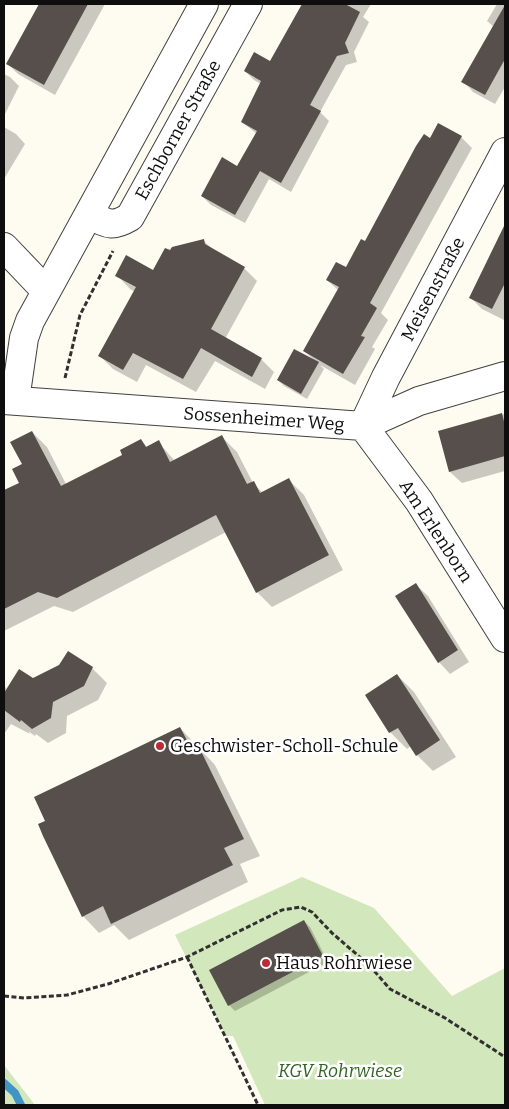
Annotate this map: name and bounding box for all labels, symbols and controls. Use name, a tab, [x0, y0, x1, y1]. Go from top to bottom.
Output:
street label: Eschborner Straße	[130, 56, 226, 204]
street label: Meisenstraße	[396, 233, 470, 345]
street label: Sossenheimer Weg	[183, 402, 345, 436]
street label: Am Erlenborn	[395, 475, 478, 587]
place label: Geschwister-Scholl-Schule	[170, 735, 398, 757]
marker: Geschwister-Scholl-Schule	[154, 740, 166, 752]
place label: Haus Rohrwiese	[276, 952, 412, 974]
marker: Haus Rohrwiese	[260, 957, 272, 969]
park label: KGV Rohrwiese	[278, 1060, 402, 1082]

